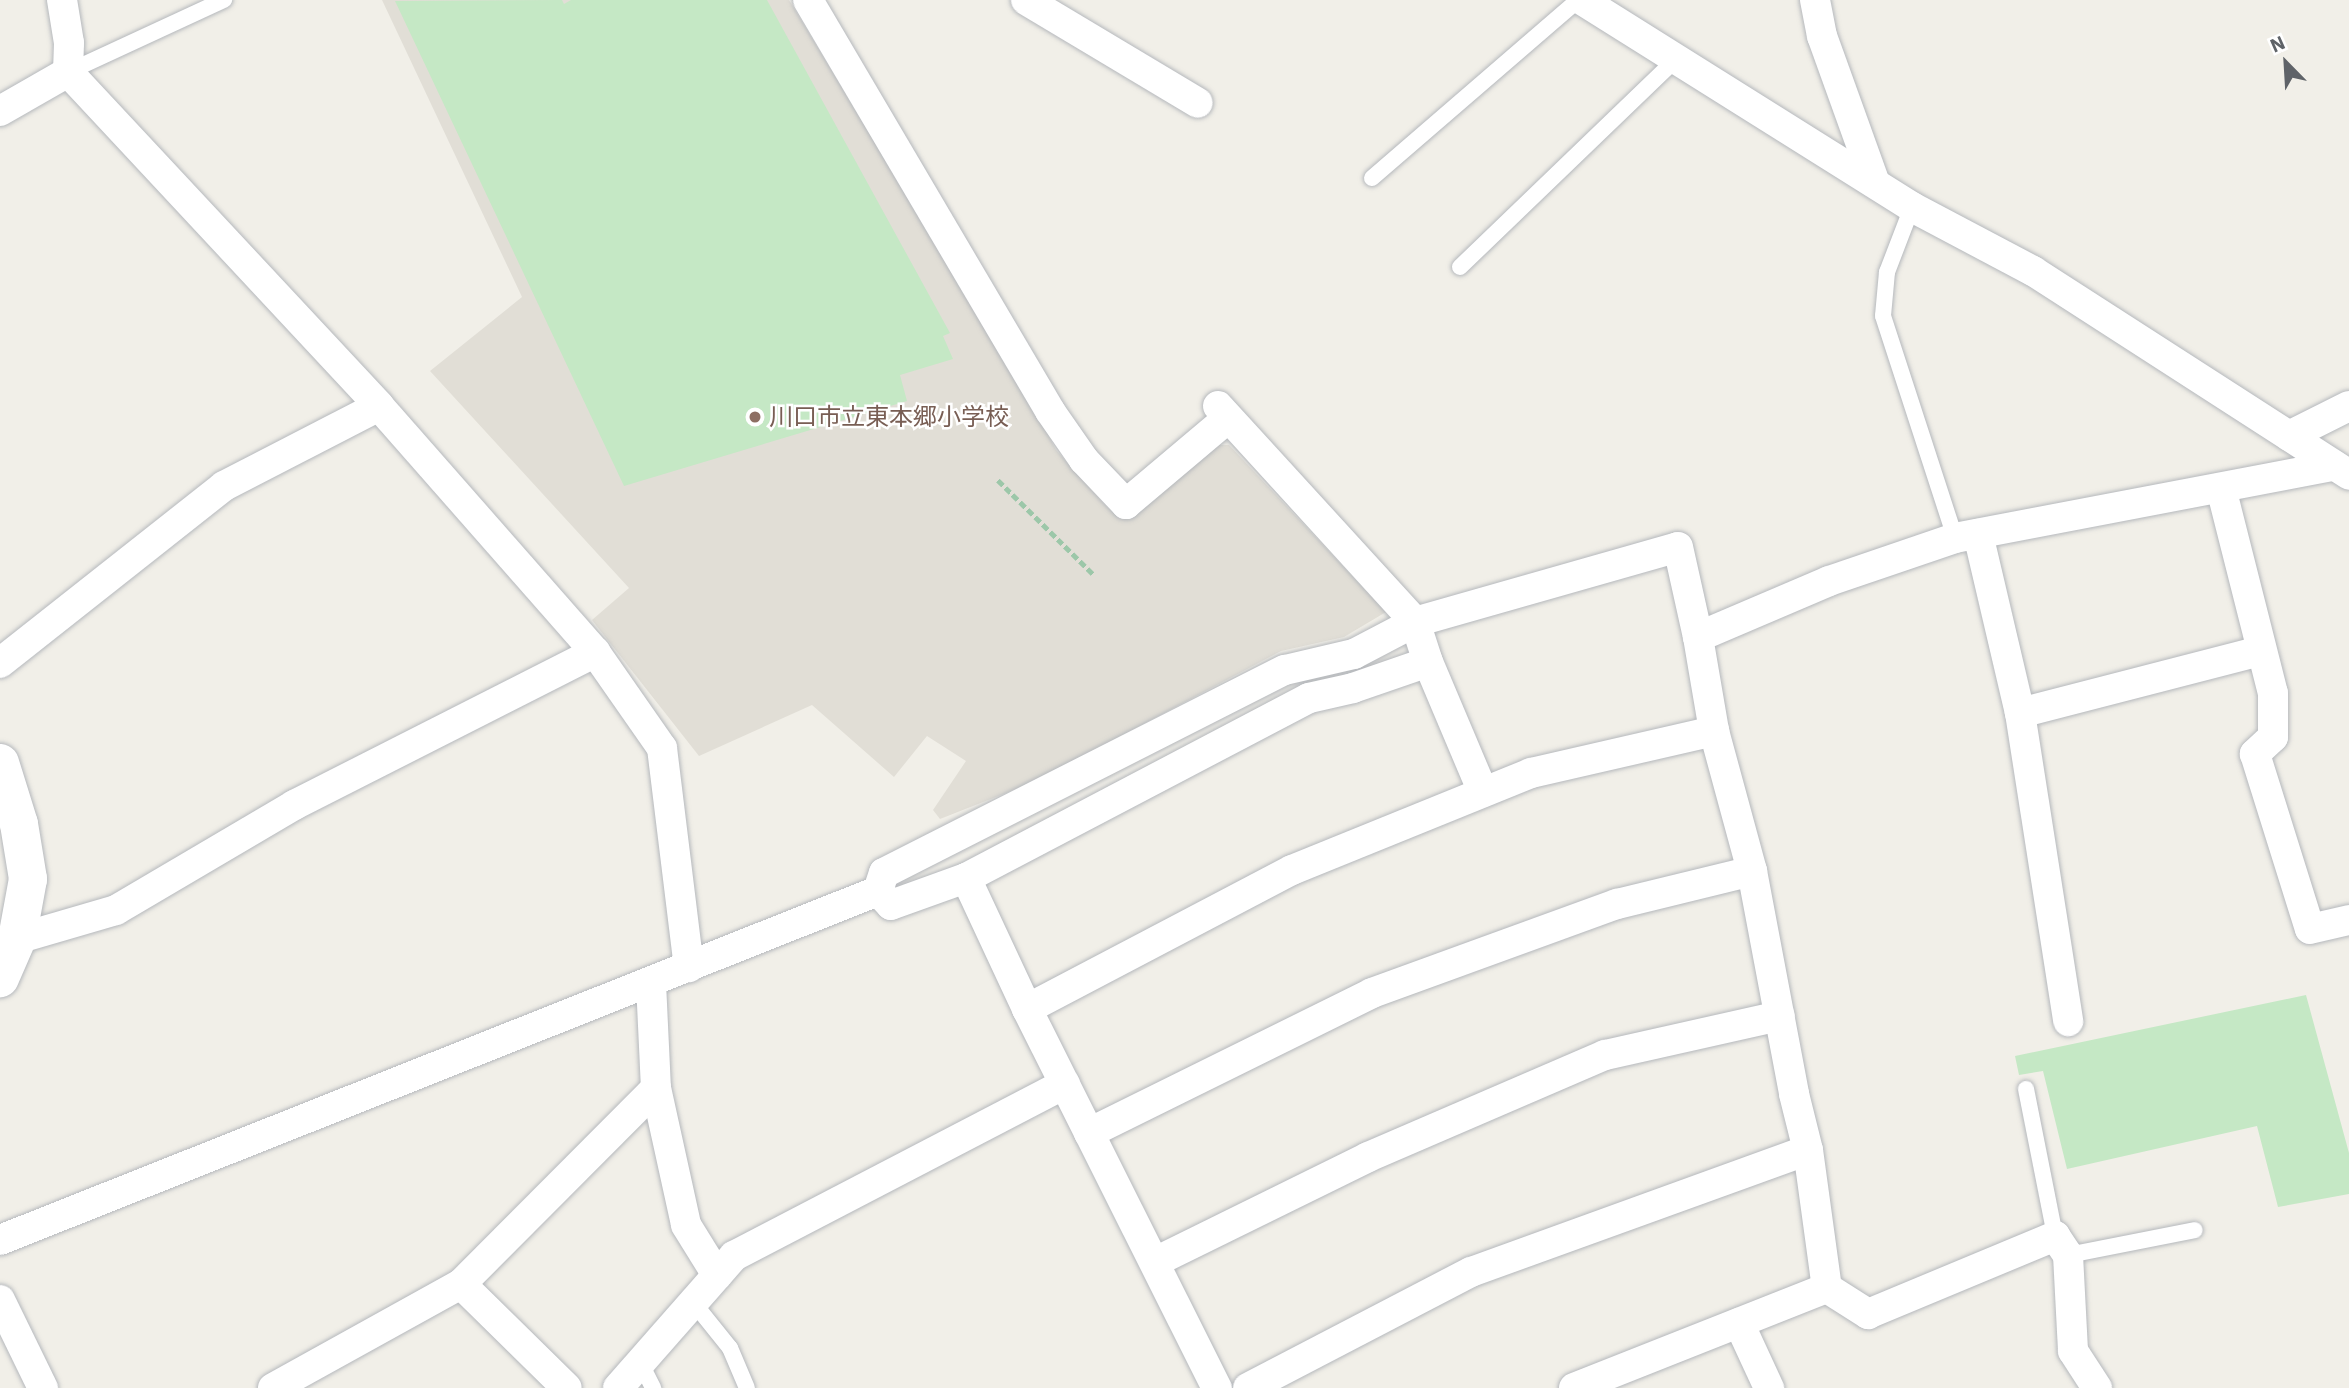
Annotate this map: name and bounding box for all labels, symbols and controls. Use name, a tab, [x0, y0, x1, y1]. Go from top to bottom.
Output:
north arrow	[2251, 28, 2321, 98]
text: N	[2266, 30, 2289, 58]
place label: 川口市立東本郷小学校	[769, 403, 1009, 431]
marker: 川口市立東本郷小学校	[747, 409, 763, 425]

